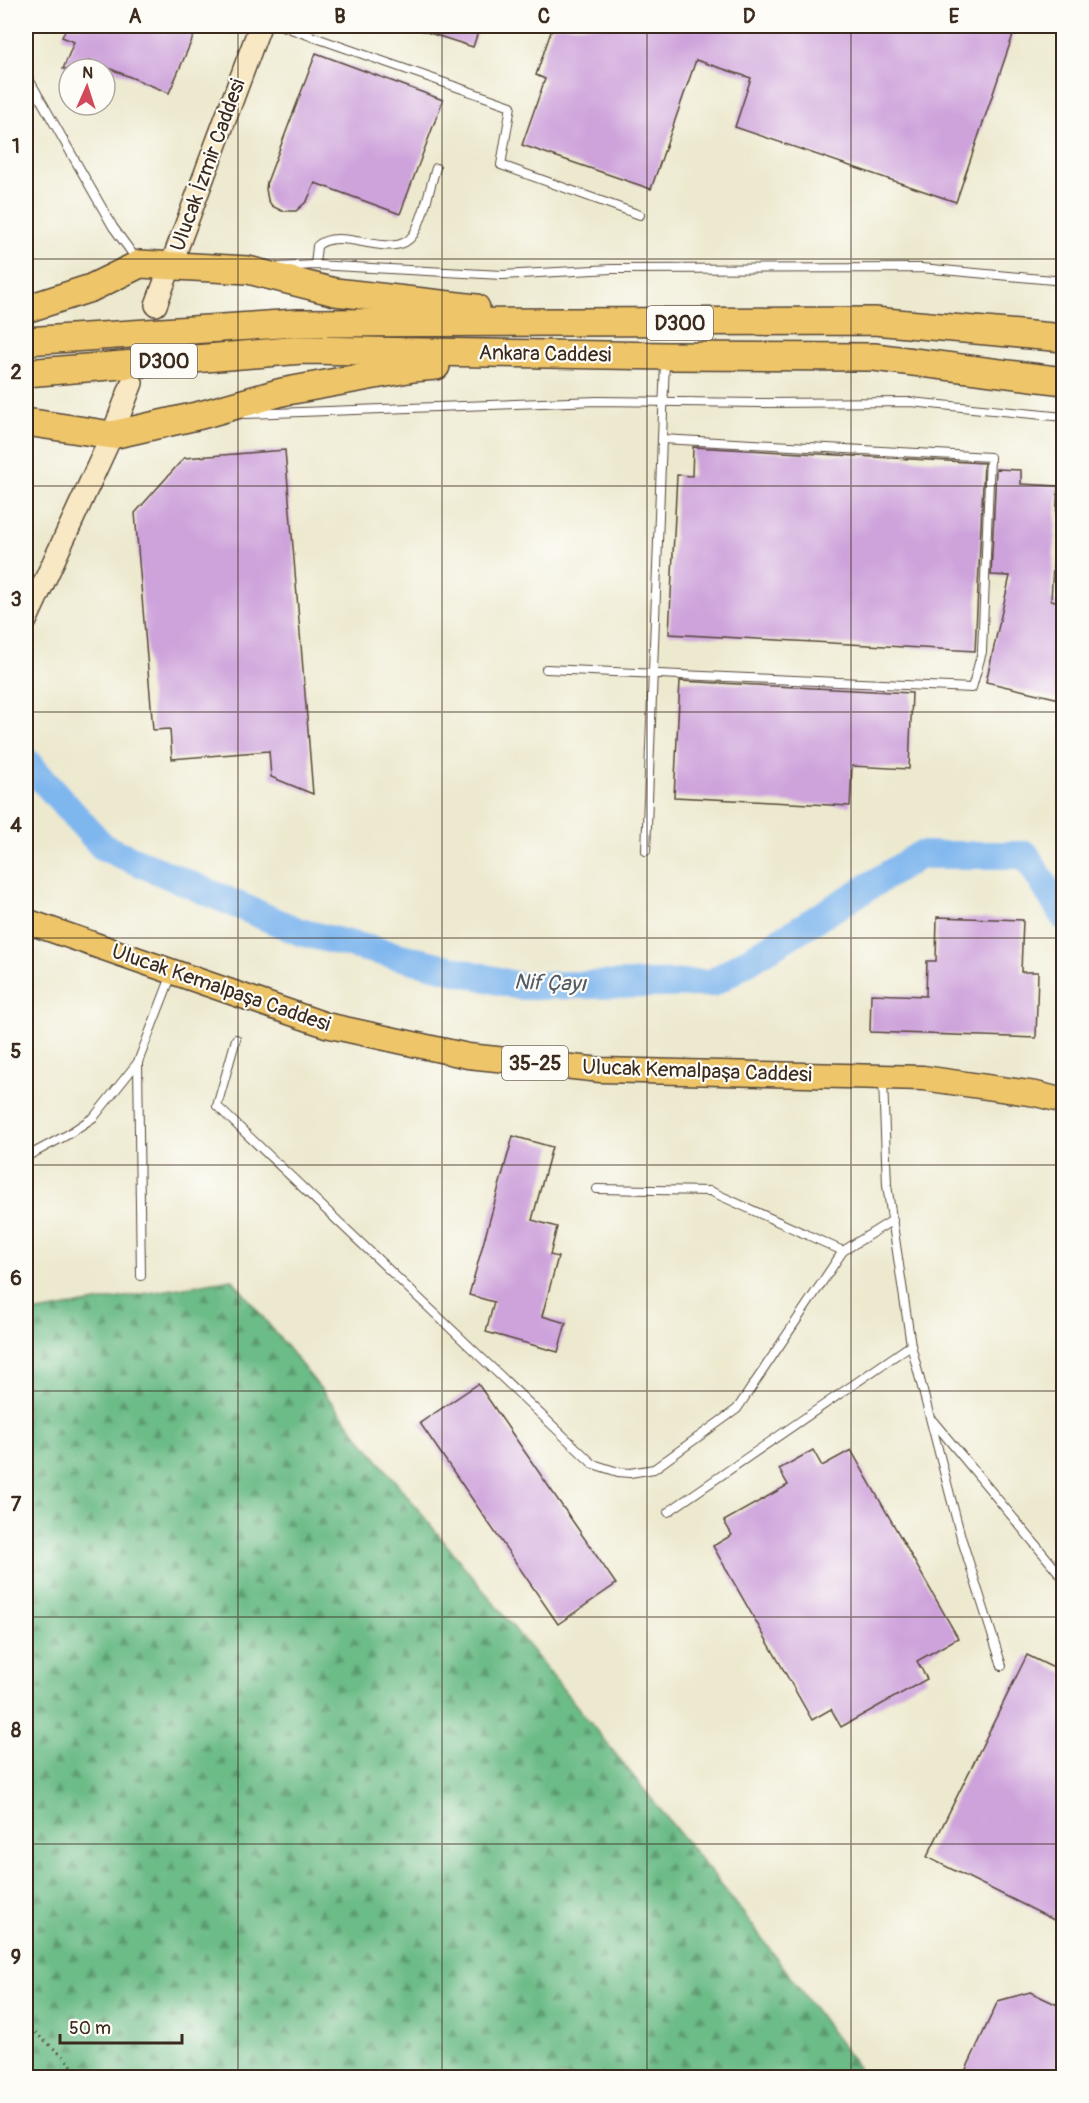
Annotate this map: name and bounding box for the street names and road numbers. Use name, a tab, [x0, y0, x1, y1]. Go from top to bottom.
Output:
street label: Ulucak İzmir Caddesi	[164, 75, 252, 255]
road number: D300	[647, 306, 713, 340]
street label: Ankara Caddesi	[478, 339, 612, 369]
road number: D300	[131, 344, 197, 378]
street label: Ulucak Kemalpaşa Caddesi	[108, 938, 334, 1038]
road number: 35-25	[502, 1046, 568, 1080]
street label: Ulucak Kemalpaşa Caddesi	[582, 1053, 813, 1089]

